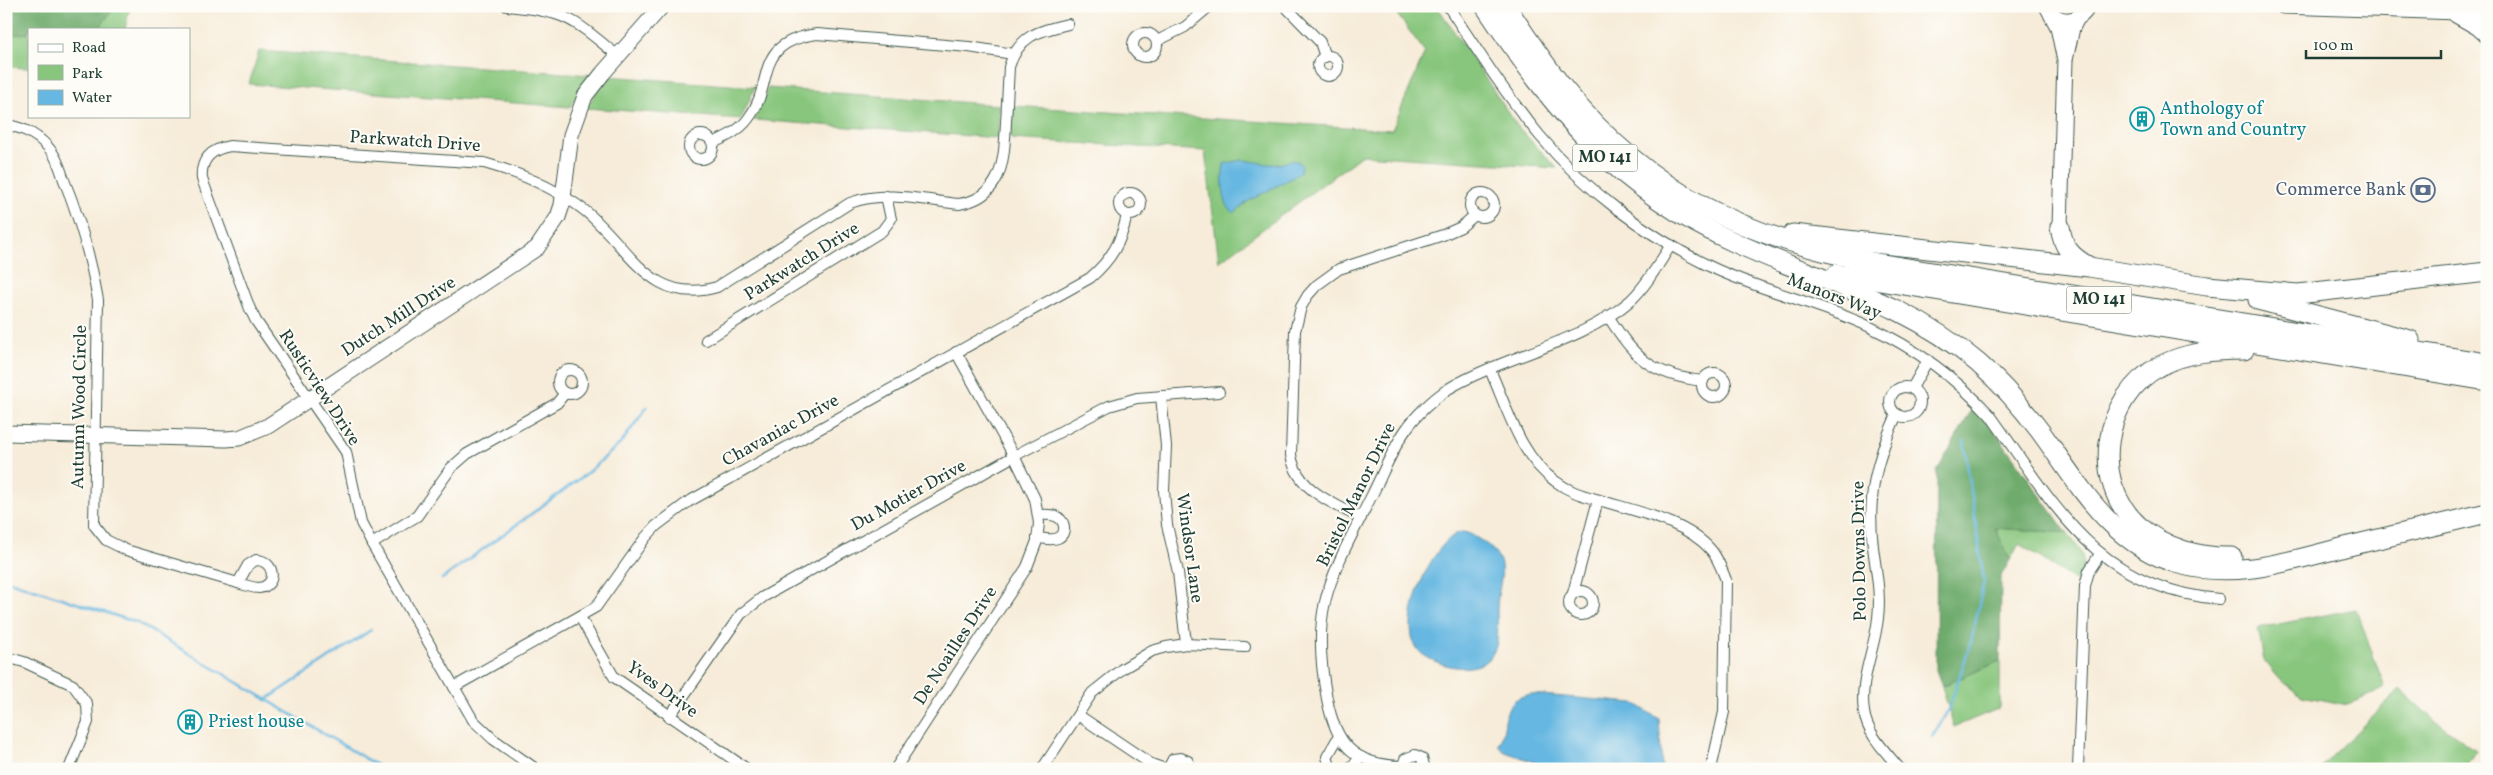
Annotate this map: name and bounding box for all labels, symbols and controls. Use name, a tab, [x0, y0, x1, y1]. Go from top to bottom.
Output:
legend	[28, 28, 190, 118]
scale bar	[2306, 28, 2440, 60]
text: 100 m	[2313, 36, 2353, 57]
text: Road	[72, 38, 106, 59]
text: Park	[72, 64, 103, 85]
text: Water	[72, 88, 112, 109]
place label: Anthology of Town and Country	[2160, 97, 2306, 143]
building icon: Anthology of Town and Country	[2129, 106, 2155, 132]
street label: Parkwatch Drive	[349, 125, 481, 159]
road number: MO 141	[1572, 144, 1638, 172]
bank icon: Commerce Bank	[2410, 177, 2436, 203]
place label: Commerce Bank	[2276, 178, 2406, 203]
street label: Parkwatch Drive	[740, 217, 864, 307]
street label: Manors Way	[1783, 268, 1885, 327]
street label: Dutch Mill Drive	[337, 271, 461, 363]
road number: MO 141	[2066, 286, 2132, 314]
street label: Autumn Wood Circle	[66, 325, 94, 489]
street label: Rusticview Drive	[272, 325, 366, 451]
street label: Chavaniac Drive	[718, 389, 844, 473]
street label: Bristol Manor Drive	[1311, 419, 1403, 571]
street label: Du Motier Drive	[847, 454, 971, 538]
street label: Polo Downs Drive	[1846, 481, 1874, 621]
street label: Windsor Lane	[1169, 492, 1209, 604]
street label: De Noailles Drive	[908, 582, 1004, 710]
street label: Yves Drive	[621, 655, 703, 725]
building icon: Priest house	[177, 709, 203, 735]
place label: Priest house	[208, 710, 304, 735]

